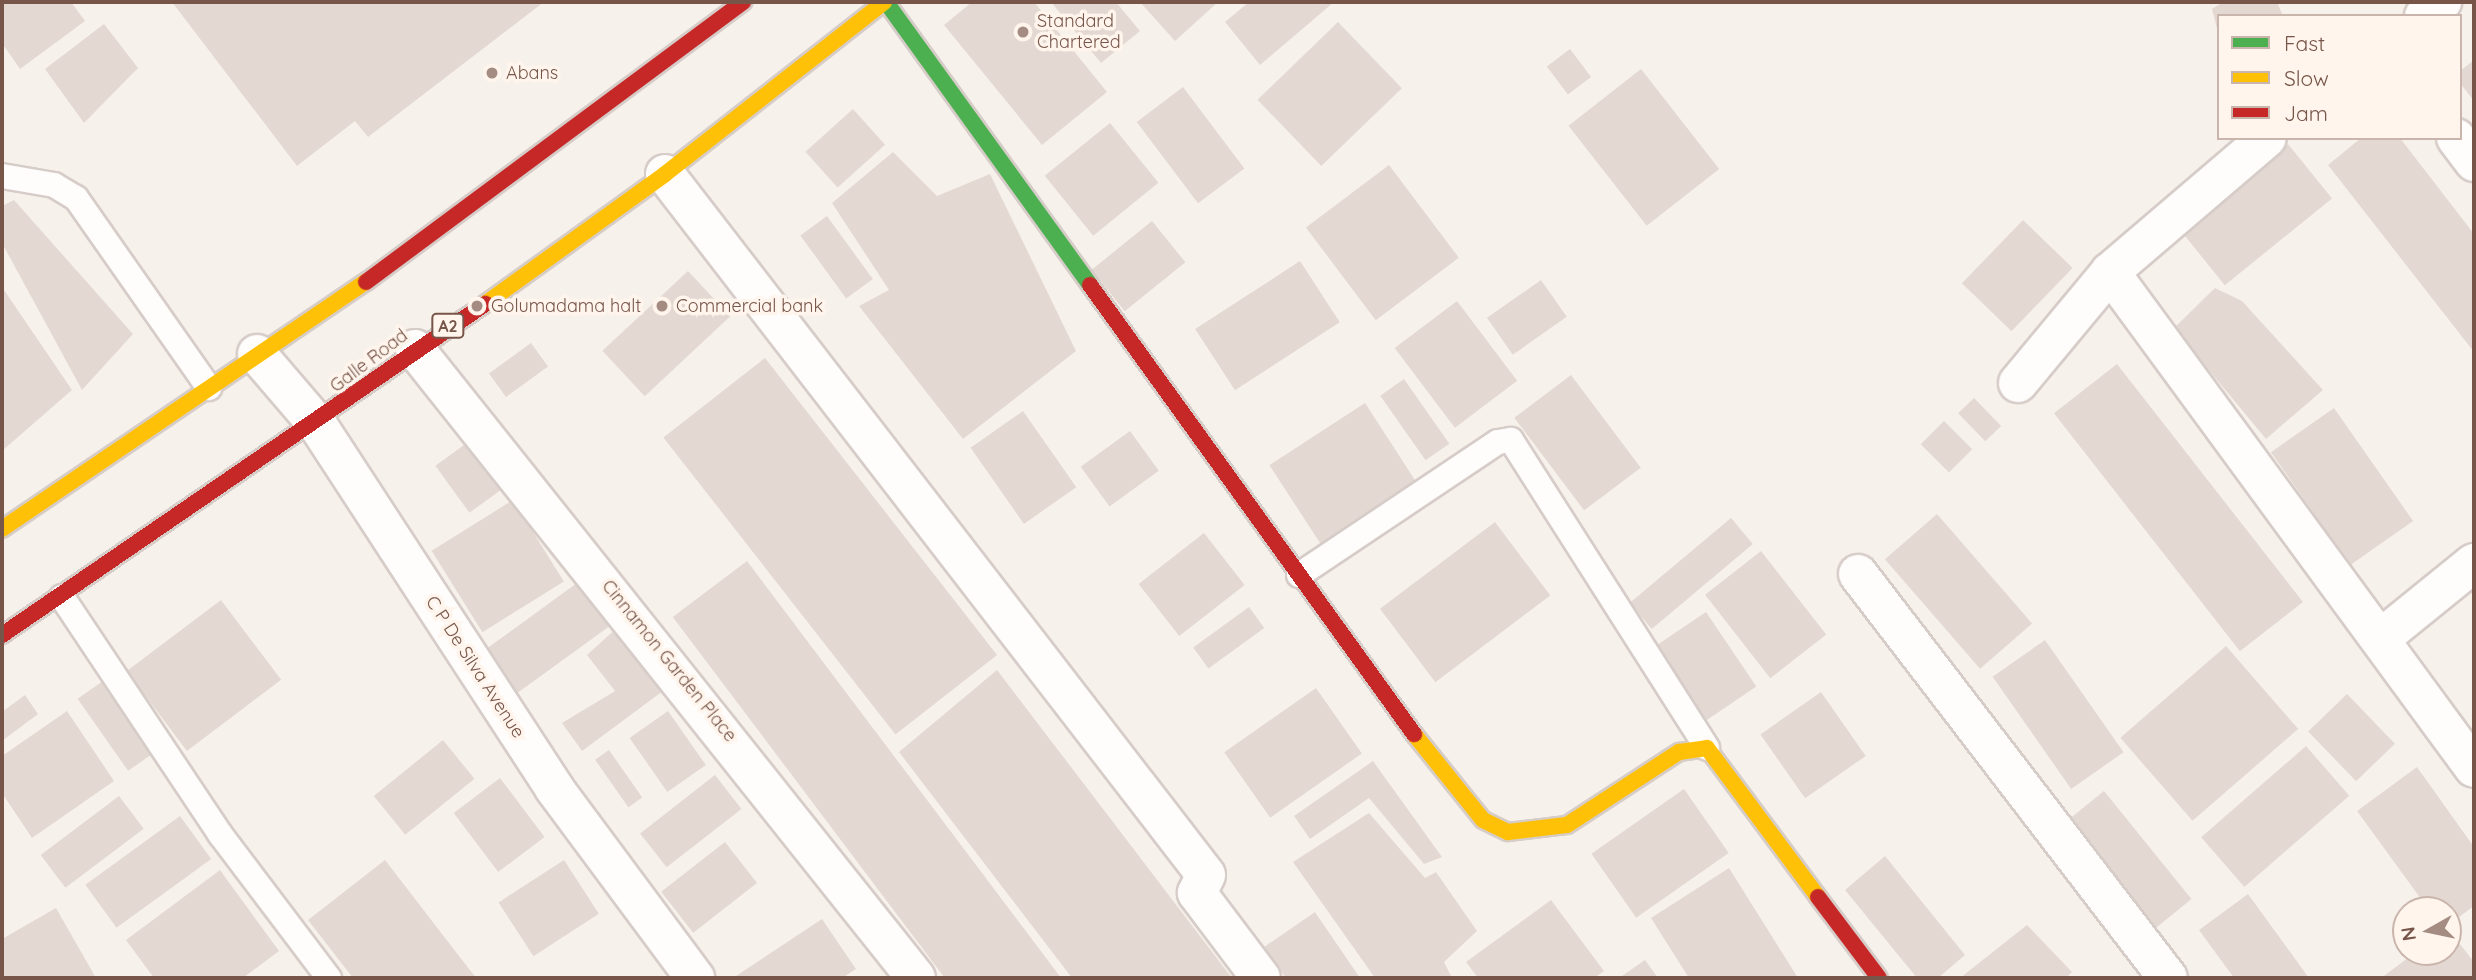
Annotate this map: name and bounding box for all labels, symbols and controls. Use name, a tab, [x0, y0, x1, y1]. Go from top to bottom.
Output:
place label: Standard Chartered	[1037, 11, 1121, 54]
legend	[2217, 14, 2462, 140]
marker: Standard Chartered	[1015, 24, 1031, 40]
text: Fast	[2284, 30, 2325, 56]
place label: Abans	[506, 62, 558, 84]
marker: Abans	[484, 65, 500, 81]
text: Slow	[2284, 65, 2329, 91]
text: Jam	[2284, 100, 2328, 126]
place label: Golumadama halt	[491, 295, 641, 317]
place label: Commercial bank	[676, 295, 823, 317]
marker: Golumadama halt	[469, 298, 485, 314]
marker: Commercial bank	[654, 298, 670, 314]
road number: A2	[430, 314, 466, 338]
street label: Galle Road	[326, 325, 412, 397]
street label: Cinnamon Garden Place	[597, 576, 741, 746]
street label: C P De Silva Avenue	[421, 592, 529, 742]
north arrow	[2392, 896, 2462, 966]
text: N	[2395, 925, 2421, 943]

